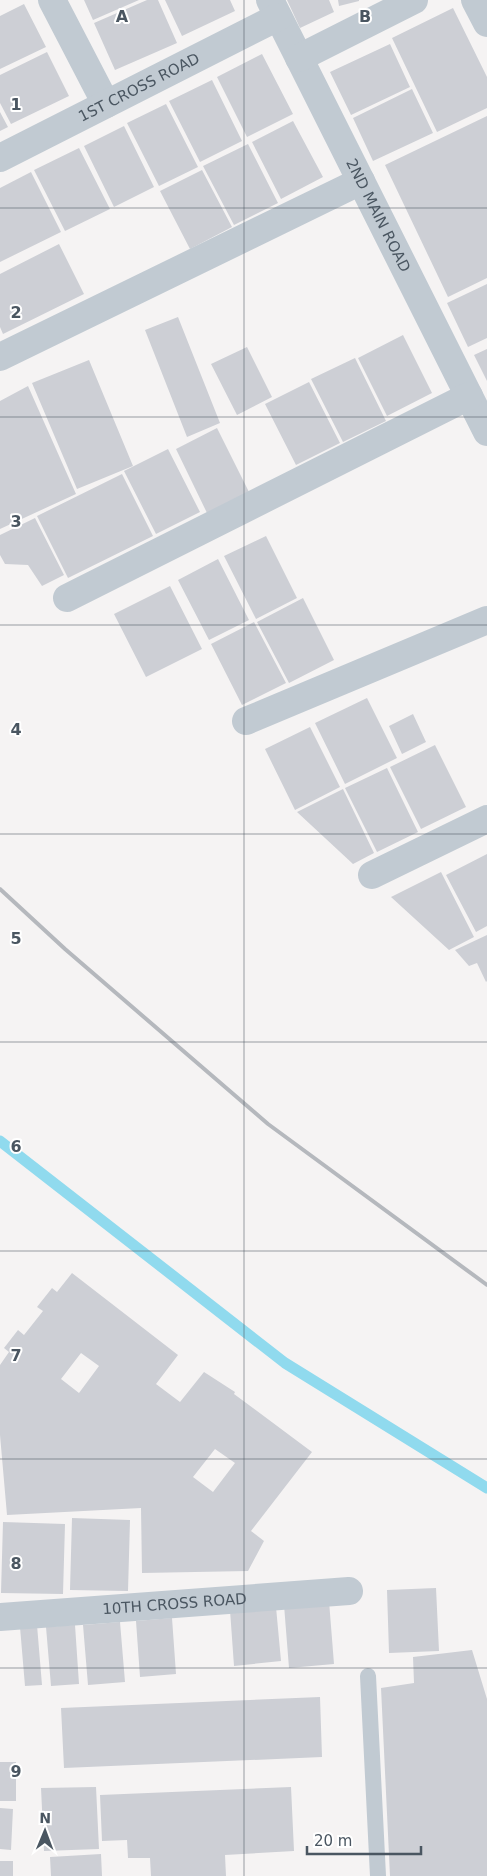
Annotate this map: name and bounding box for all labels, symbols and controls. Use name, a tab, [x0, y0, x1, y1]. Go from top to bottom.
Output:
text: A	[116, 7, 129, 26]
text: B	[359, 7, 371, 26]
street label: 1ST CROSS ROAD	[76, 49, 203, 126]
text: 1	[10, 95, 22, 114]
street label: 2ND MAIN ROAD	[342, 156, 414, 275]
text: 2	[10, 303, 22, 322]
text: 3	[10, 512, 22, 531]
text: 4	[10, 720, 22, 739]
text: 5	[10, 929, 22, 948]
text: 6	[10, 1137, 22, 1156]
text: 7	[10, 1346, 22, 1365]
text: 8	[10, 1554, 22, 1573]
street label: 10TH CROSS ROAD	[102, 1590, 247, 1618]
text: 9	[10, 1762, 22, 1781]
north arrow	[20, 1806, 70, 1856]
text: N	[39, 1810, 51, 1826]
scale bar	[307, 1824, 421, 1856]
text: 20 m	[314, 1832, 352, 1850]

